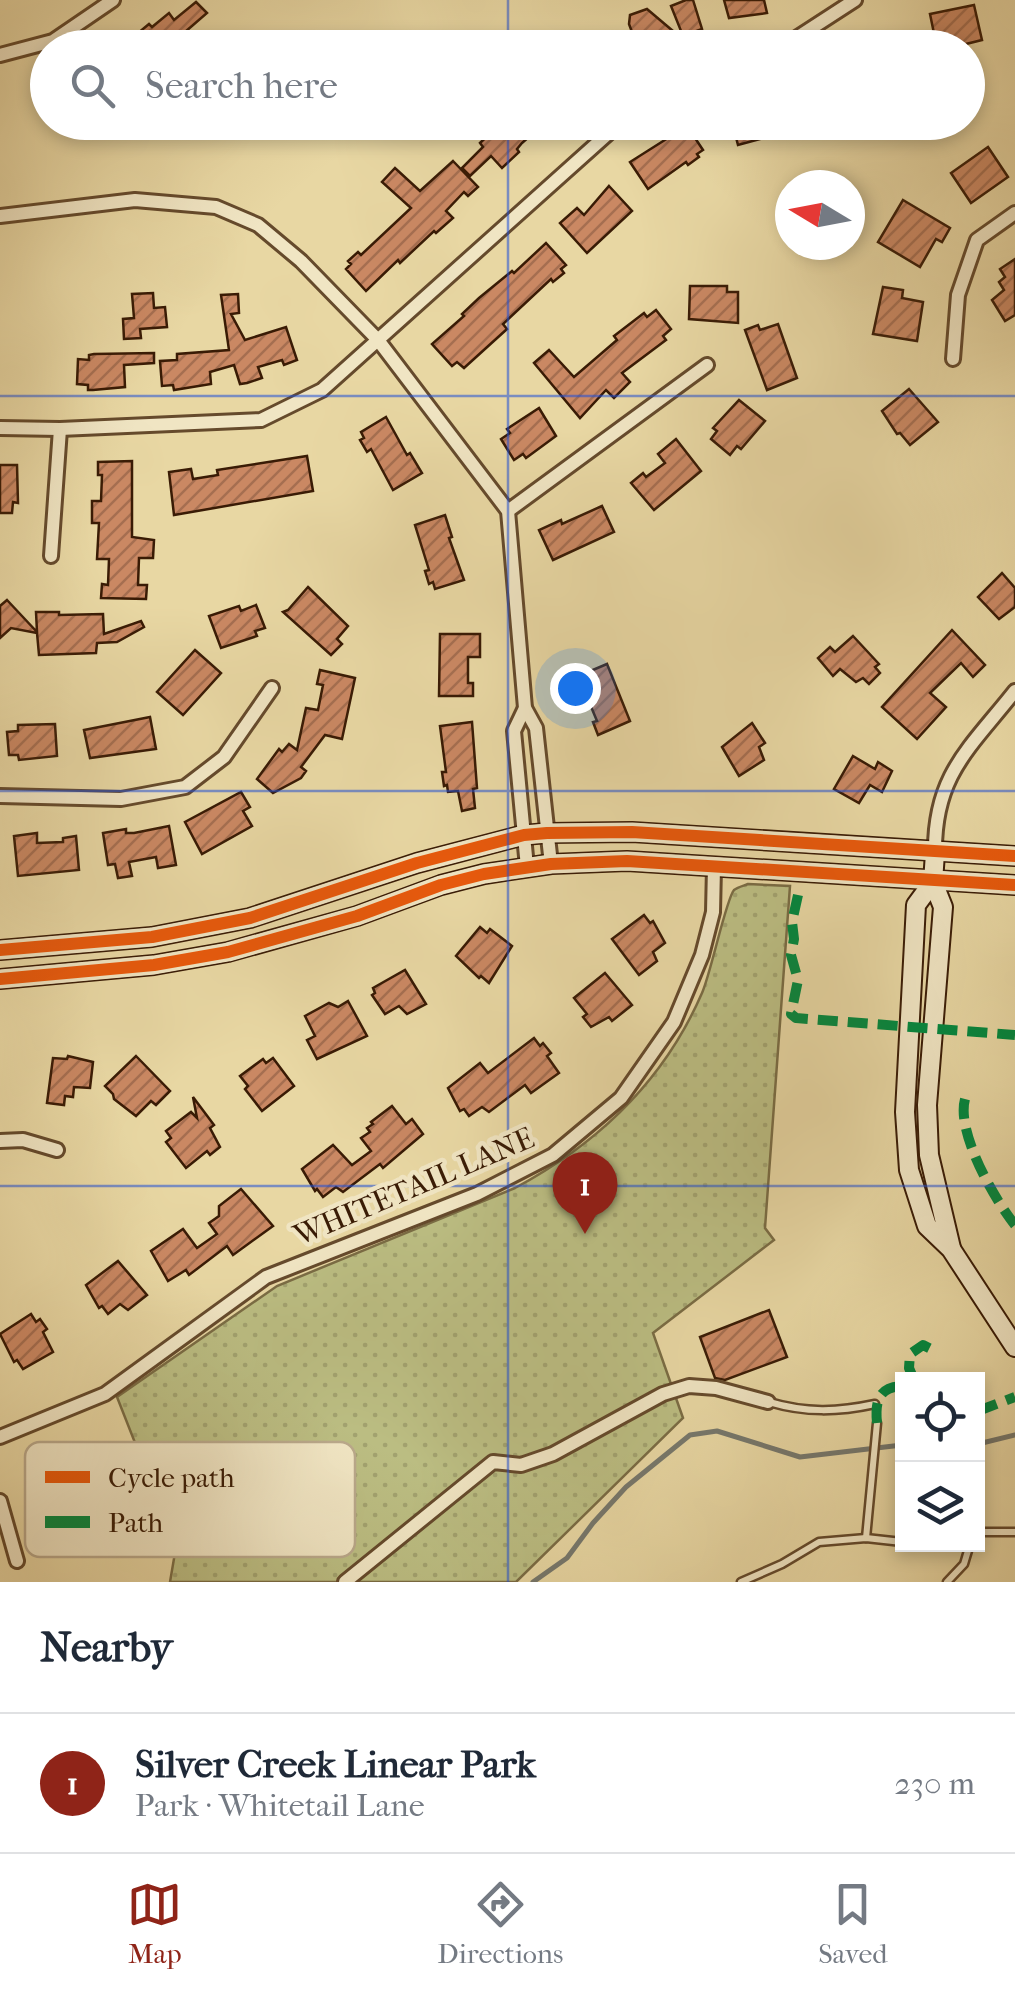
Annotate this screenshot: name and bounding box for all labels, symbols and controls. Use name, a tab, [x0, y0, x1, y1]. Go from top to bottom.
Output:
search box	[30, 30, 985, 140]
icon: search	[65, 58, 120, 113]
text: Search here	[145, 63, 338, 108]
north arrow	[775, 170, 865, 260]
your location	[550, 663, 601, 714]
street label: WHITETAIL LANE	[288, 1121, 539, 1254]
pin: 1	[552, 1152, 618, 1234]
map controls	[895, 1372, 985, 1552]
button: locate	[895, 1372, 985, 1462]
legend	[25, 1442, 355, 1557]
text: Cycle path	[108, 1461, 235, 1494]
button: layers	[895, 1462, 985, 1552]
text: Path	[108, 1506, 164, 1539]
text: Nearby	[40, 1623, 172, 1672]
text: Silver Creek Linear Park	[135, 1742, 536, 1787]
text: 1	[67, 1765, 78, 1802]
text: 230 m	[894, 1765, 975, 1802]
text: Park · Whitetail Lane	[135, 1787, 424, 1824]
tab: Map	[127, 1877, 182, 1970]
tab: Directions	[437, 1877, 563, 1970]
tab: Saved	[818, 1877, 888, 1970]

